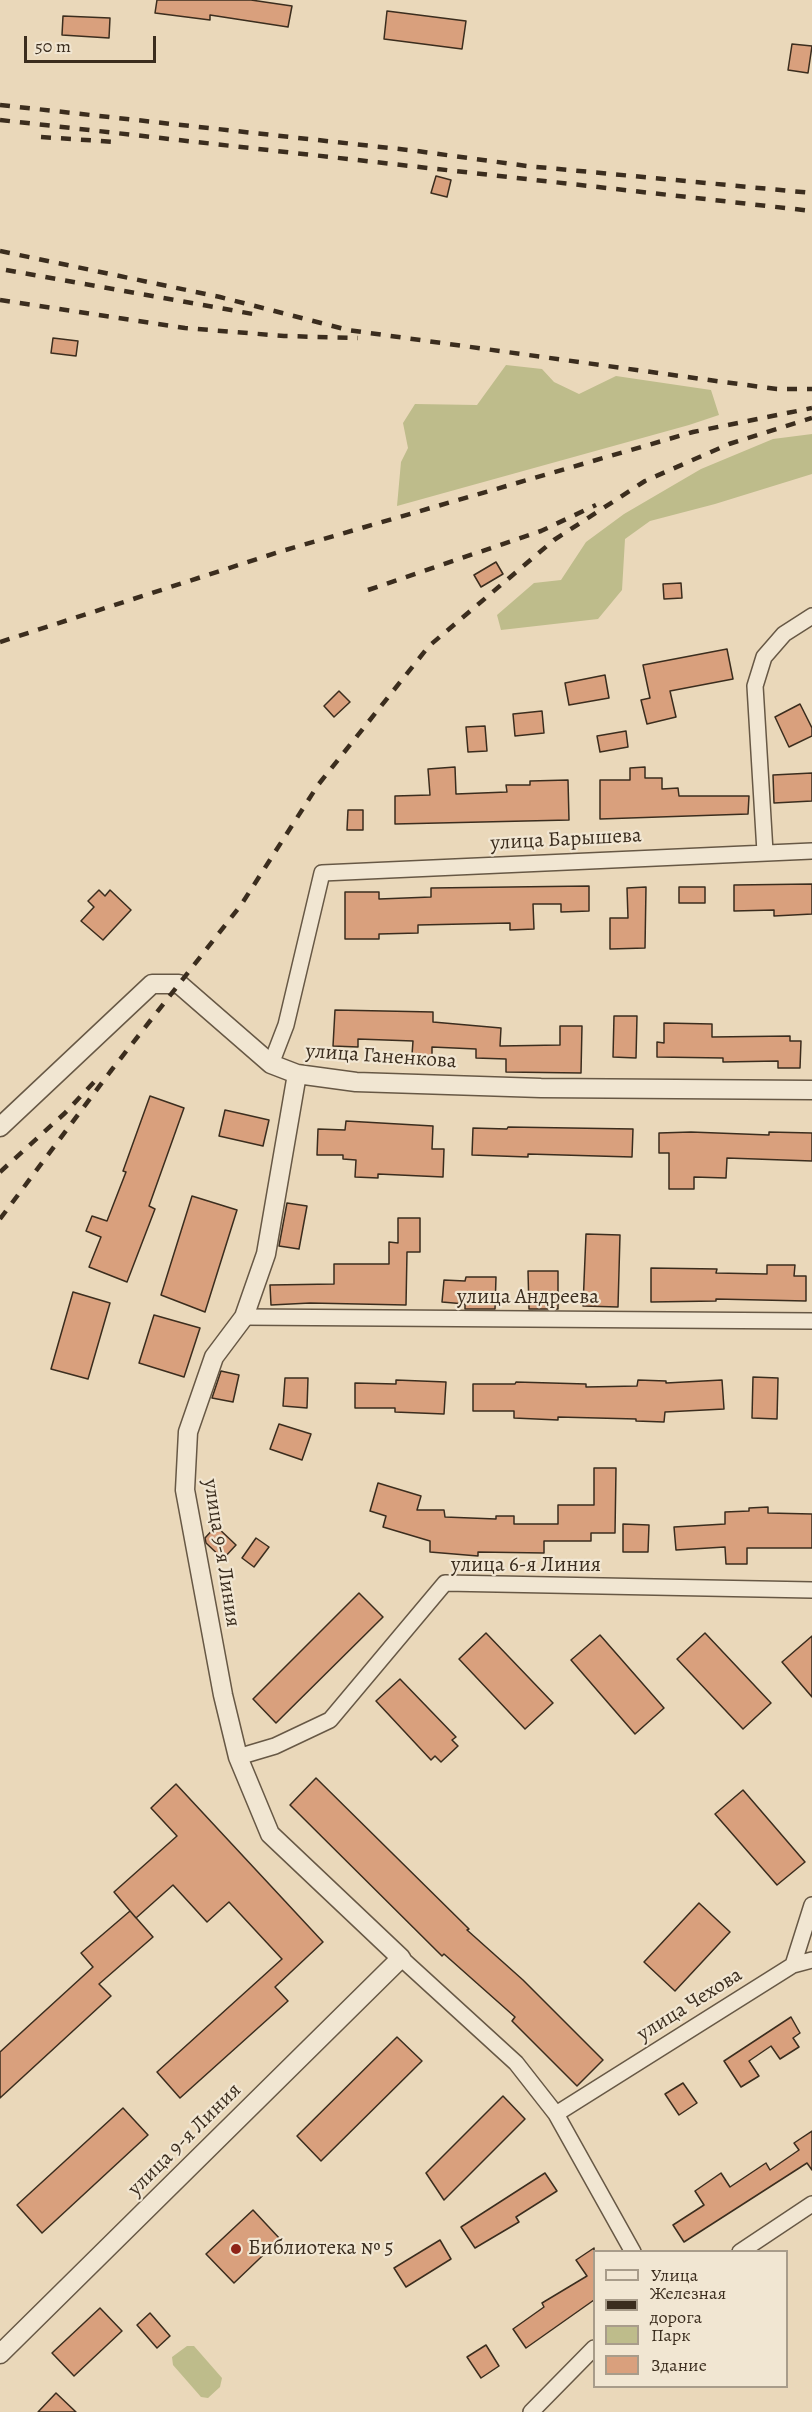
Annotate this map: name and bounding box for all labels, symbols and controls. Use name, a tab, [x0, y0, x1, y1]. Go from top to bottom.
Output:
scale bar	[27, 24, 159, 62]
text: 50 m	[35, 34, 71, 58]
street label: улица Барышева	[490, 823, 642, 857]
street label: улица Ганенкова	[305, 1039, 457, 1075]
street label: улица Андреева	[457, 1285, 599, 1311]
street label: улица 9-я Линия	[197, 1477, 245, 1629]
street label: улица 6-я Линия	[451, 1553, 601, 1579]
street label: улица Чехова	[633, 1963, 747, 2047]
street label: улица 9-я Линия	[123, 2078, 247, 2202]
place label: Библиотека № 5	[248, 2236, 394, 2262]
marker: Библиотека № 5	[229, 2242, 243, 2256]
legend	[593, 2250, 788, 2388]
text: Улица	[651, 2263, 698, 2287]
text: Железная дорога	[650, 2281, 726, 2329]
text: Парк	[651, 2323, 691, 2347]
text: Здание	[651, 2353, 707, 2377]

